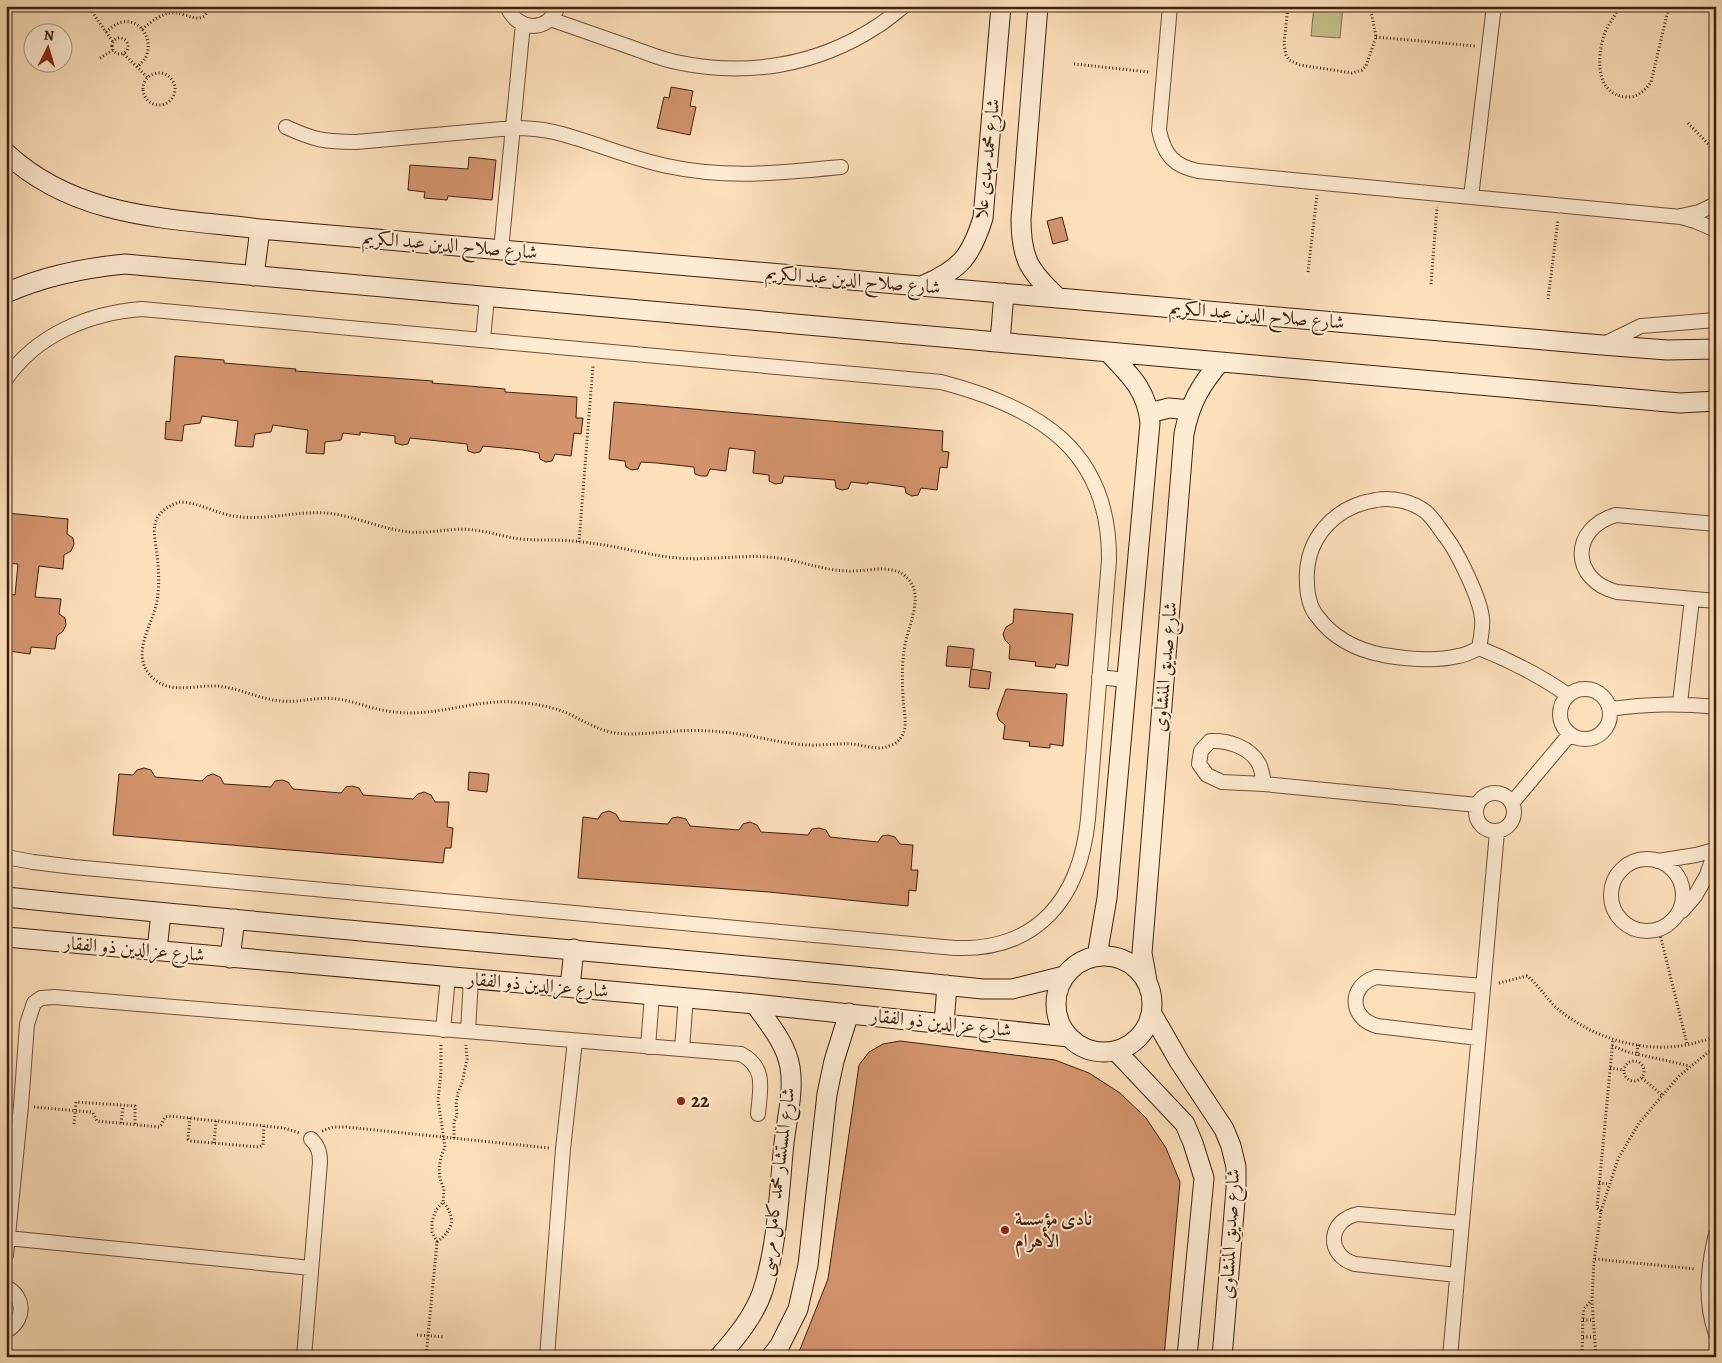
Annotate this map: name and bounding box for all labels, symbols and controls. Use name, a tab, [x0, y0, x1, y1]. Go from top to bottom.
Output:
north arrow	[22, 22, 72, 72]
text: N	[43, 26, 55, 45]
street label: شارع محمد مهدى علا	[968, 97, 1008, 221]
street label: شارع صلاح الدين عبد الكريم	[361, 224, 539, 270]
street label: شارع صلاح الدين عبد الكريم	[764, 259, 942, 305]
street label: شارع صلاح الدين عبد الكريم	[1168, 294, 1346, 340]
street label: شارع صديق المنشاوى	[1146, 601, 1186, 733]
street label: شارع عزالدين ذو الفقار	[60, 930, 206, 970]
street label: شارع عزالدين ذو الفقار	[464, 966, 610, 1006]
street label: شارع عزالدين ذو الفقار	[867, 1002, 1013, 1045]
street label: شارع المستشار محمد كامل مرسى	[753, 1086, 803, 1278]
place label: 22	[691, 1088, 709, 1114]
marker: 22	[675, 1095, 687, 1107]
street label: شارع صديق المنشاوى	[1214, 1168, 1248, 1300]
place label: نادى مؤسسة الأهرام	[1015, 1206, 1092, 1258]
marker: نادى مؤسسة الأهرام	[999, 1224, 1011, 1236]

